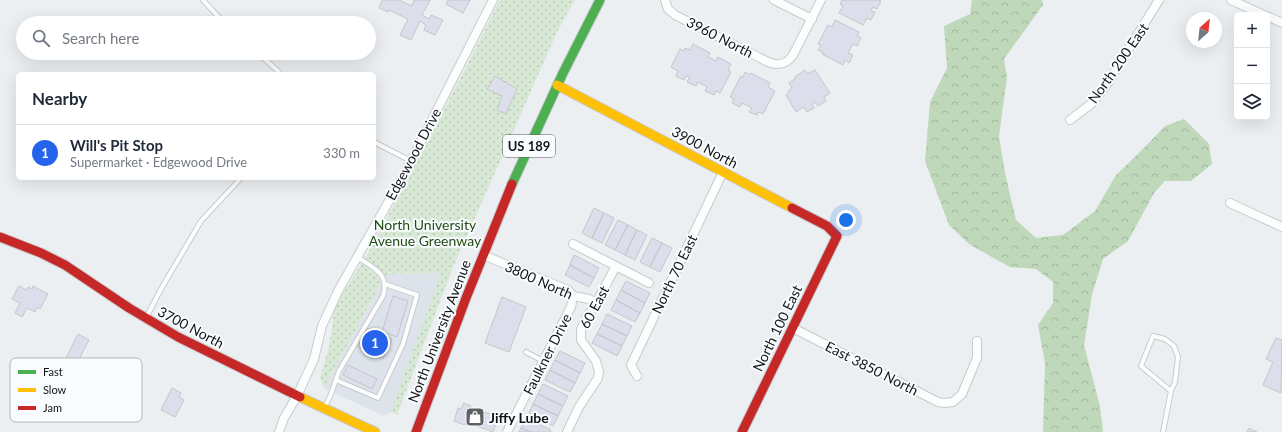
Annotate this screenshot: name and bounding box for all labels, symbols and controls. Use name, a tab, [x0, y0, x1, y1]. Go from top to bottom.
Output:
north arrow	[1186, 12, 1222, 48]
map controls	[1234, 12, 1270, 120]
button: +	[1234, 12, 1270, 48]
street label: 3960 North	[684, 13, 756, 61]
search box	[16, 16, 376, 60]
street label: North 200 East	[1084, 20, 1152, 106]
icon: search	[30, 27, 52, 49]
text: Search here	[62, 29, 139, 47]
button: −	[1234, 48, 1270, 84]
button: layers	[1234, 84, 1270, 120]
text: Nearby	[32, 88, 87, 109]
street label: Edgewood Drive	[382, 105, 444, 203]
street label: 3900 North	[669, 122, 741, 172]
road number: US 189	[503, 135, 555, 157]
text: Will's Pit Stop	[70, 136, 163, 154]
text: 1	[41, 145, 49, 161]
text: 330 m	[323, 145, 360, 161]
text: Supermarket · Edgewood Drive	[70, 154, 247, 170]
your location	[836, 210, 856, 230]
park label: North University Avenue Greenway	[369, 216, 482, 249]
street label: North 70 East	[648, 232, 700, 316]
street label: North University Avenue	[404, 257, 474, 405]
street label: 3800 North	[502, 258, 576, 302]
street label: North 100 East	[749, 282, 805, 374]
street label: 60 East	[576, 283, 612, 331]
street label: 3700 North	[155, 302, 227, 352]
street label: Faulkner Drive	[519, 310, 575, 398]
pin: 1	[362, 328, 388, 358]
street label: East 3850 North	[823, 337, 921, 399]
legend	[10, 358, 142, 422]
text: Fast	[43, 365, 63, 378]
text: Slow	[43, 383, 67, 396]
text: Jam	[43, 401, 62, 414]
shop icon: Jiffy Lube	[464, 406, 486, 428]
place label: Jiffy Lube	[489, 409, 549, 426]

